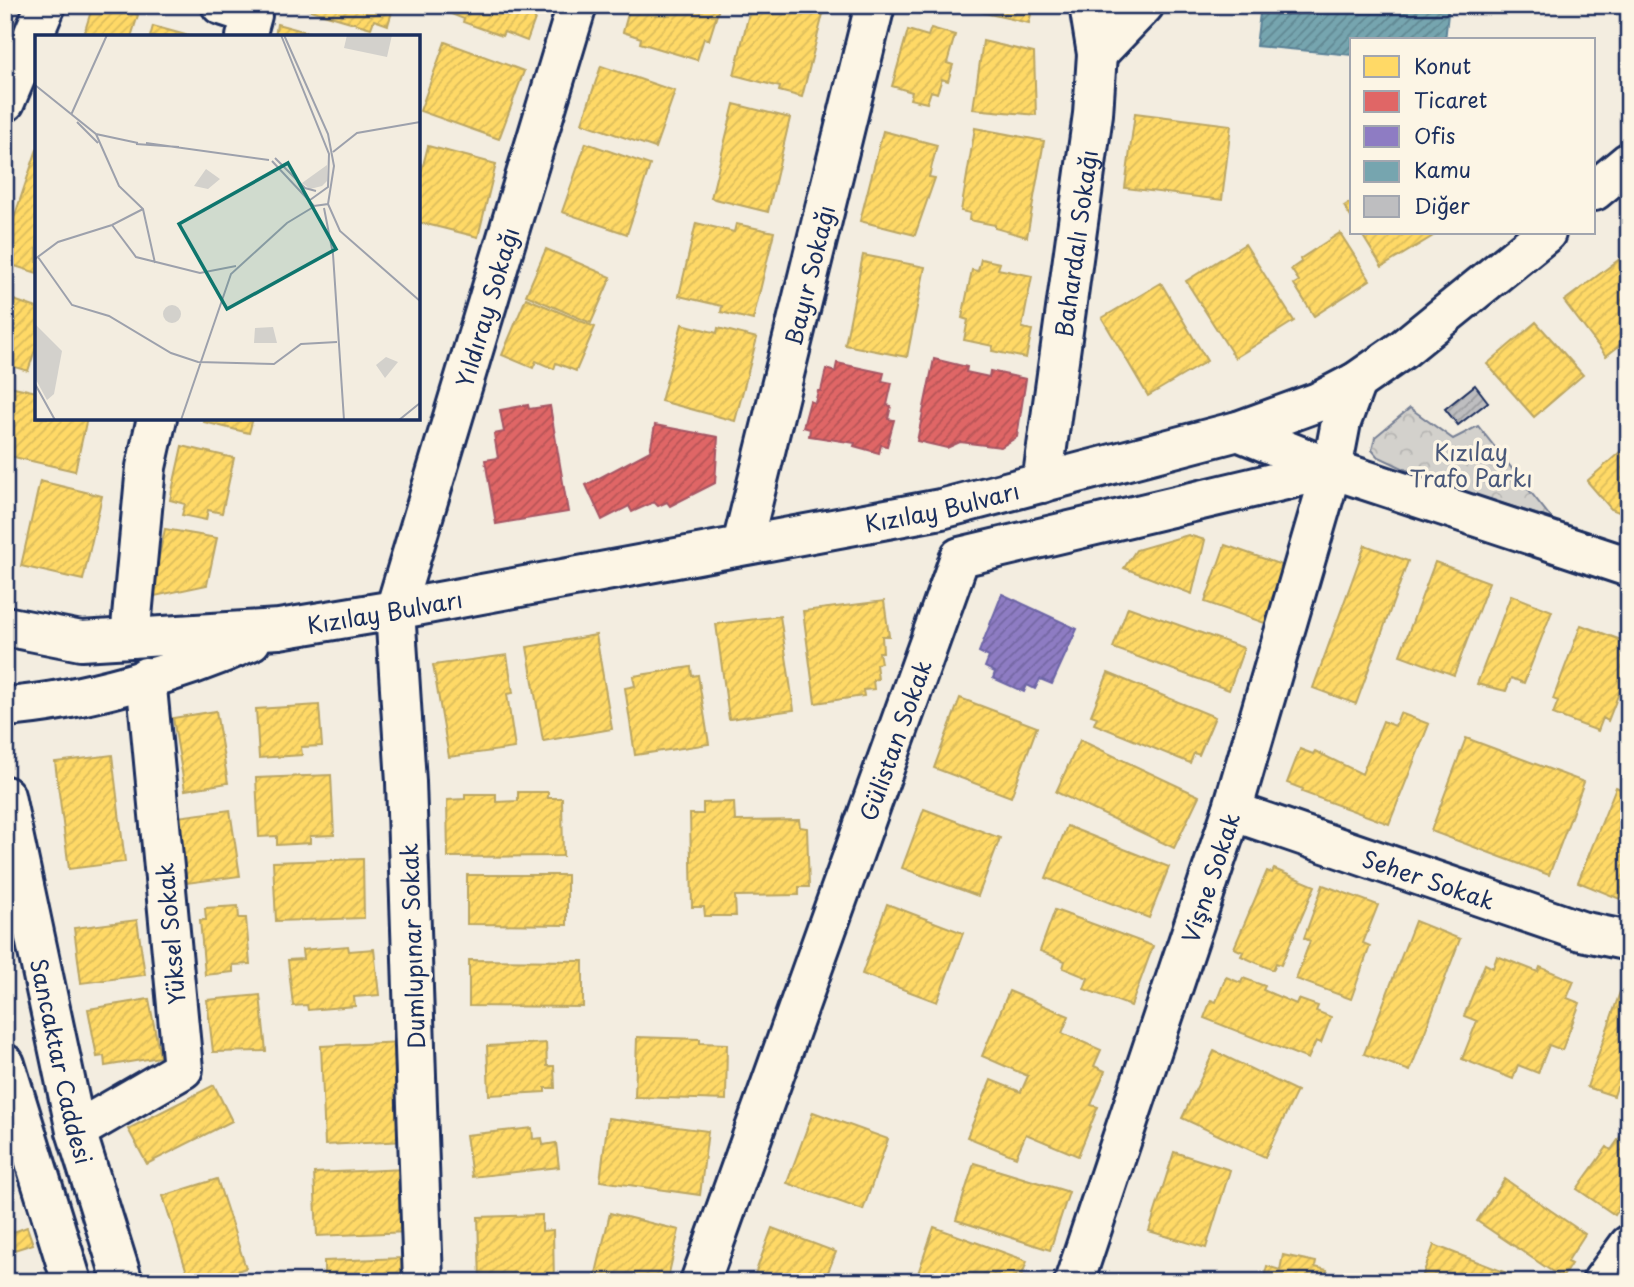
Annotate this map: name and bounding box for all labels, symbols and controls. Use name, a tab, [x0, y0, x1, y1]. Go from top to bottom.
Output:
inset map	[35, 35, 420, 420]
legend	[1350, 38, 1596, 234]
text: Konut	[1414, 49, 1471, 81]
text: Ticaret	[1414, 83, 1487, 115]
text: Ofis	[1414, 119, 1455, 151]
street label: Bahardalı Sokağı	[1045, 147, 1105, 339]
text: Kamu	[1414, 153, 1471, 185]
text: Diğer	[1414, 189, 1470, 221]
street label: Bayır Sokağı	[774, 201, 843, 349]
street label: Yıldıray Sokağı	[446, 223, 527, 391]
park label: Kızılay Trafo Parkı	[1409, 434, 1533, 495]
street label: Kızılay Bulvarı	[862, 472, 1023, 540]
street label: Kızılay Bulvarı	[304, 580, 465, 642]
street label: Gülistan Sokak	[849, 654, 939, 825]
street label: Vişne Sokak	[1172, 808, 1248, 947]
street label: Seher Sokak	[1358, 840, 1500, 918]
street label: Dumlupınar Sokak	[391, 843, 433, 1049]
street label: Yüksel Sokak	[146, 862, 194, 1006]
street label: Sancaktar Caddesi	[22, 955, 103, 1168]

